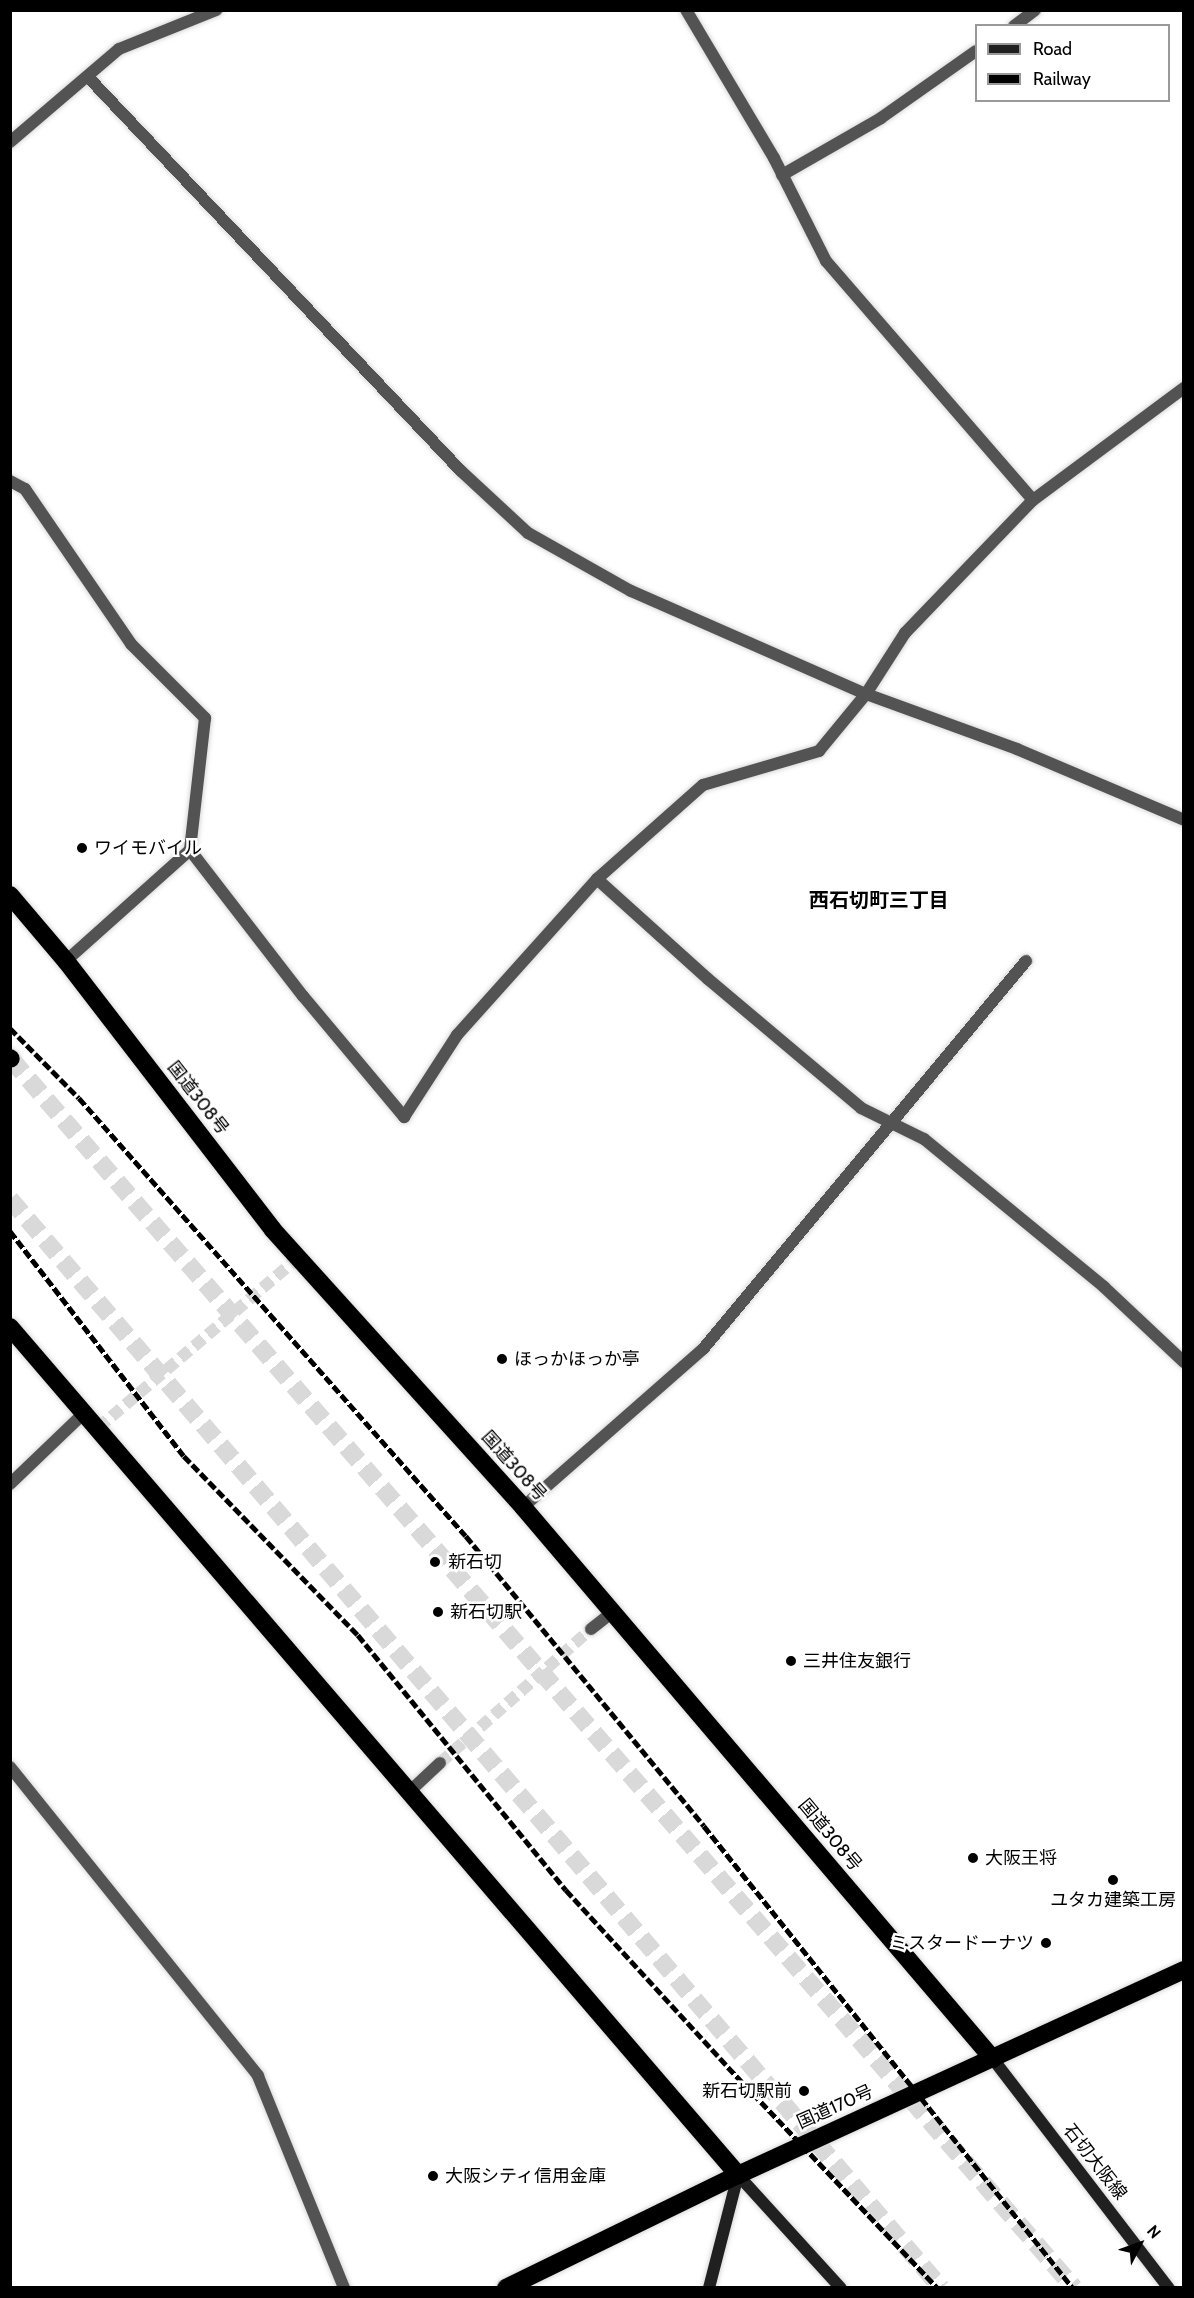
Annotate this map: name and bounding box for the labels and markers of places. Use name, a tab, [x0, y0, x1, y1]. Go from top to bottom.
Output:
place label: ワイモバイル	[94, 837, 202, 859]
marker: ワイモバイル	[75, 841, 89, 855]
place label: ほっかほっか亭	[514, 1348, 640, 1370]
marker: ほっかほっか亭	[495, 1352, 509, 1366]
place label: 新石切	[448, 1551, 502, 1573]
marker: 新石切	[426, 1553, 444, 1571]
place label: 新石切駅	[450, 1601, 522, 1623]
marker: 新石切駅	[431, 1605, 445, 1619]
place label: 三井住友銀行	[803, 1650, 911, 1672]
marker: 三井住友銀行	[784, 1654, 798, 1668]
place label: 大阪王将	[985, 1847, 1057, 1869]
marker: 大阪王将	[966, 1851, 980, 1865]
marker: ユタカ建築工房	[1106, 1873, 1120, 1887]
place label: ユタカ建築工房	[1050, 1889, 1176, 1911]
place label: ミスタードーナツ	[890, 1932, 1034, 1954]
marker: ミスタードーナツ	[1039, 1936, 1053, 1950]
place label: 新石切駅前	[702, 2080, 792, 2102]
marker: 新石切駅前	[797, 2084, 811, 2098]
place label: 大阪シティ信用金庫	[445, 2165, 607, 2187]
marker: 大阪シティ信用金庫	[426, 2169, 440, 2183]

